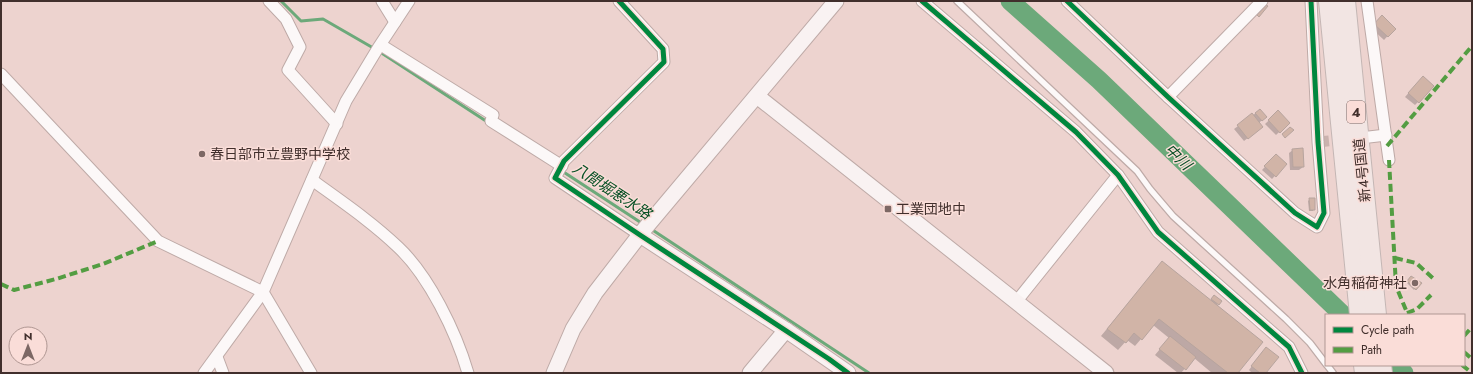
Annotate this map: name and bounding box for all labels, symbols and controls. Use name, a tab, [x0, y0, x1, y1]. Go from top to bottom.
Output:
road number: 4	[1347, 101, 1365, 123]
street label: 新4号国道	[1349, 137, 1375, 203]
water label: 中川	[1160, 139, 1198, 177]
place label: 春日部市立豊野中学校	[210, 144, 350, 164]
marker: 春日部市立豊野中学校	[197, 149, 207, 159]
water label: 八間堀悪水路	[568, 157, 657, 226]
place label: 工業団地中	[896, 199, 966, 219]
marker: 工業団地中	[883, 204, 893, 214]
place label: 水角稲荷神社	[1323, 273, 1407, 293]
marker: 水角稲荷神社	[1410, 278, 1420, 288]
legend	[1325, 314, 1465, 366]
text: Cycle path	[1361, 321, 1414, 339]
north arrow	[8, 326, 48, 366]
text: N	[24, 328, 32, 344]
text: Path	[1361, 341, 1382, 359]

